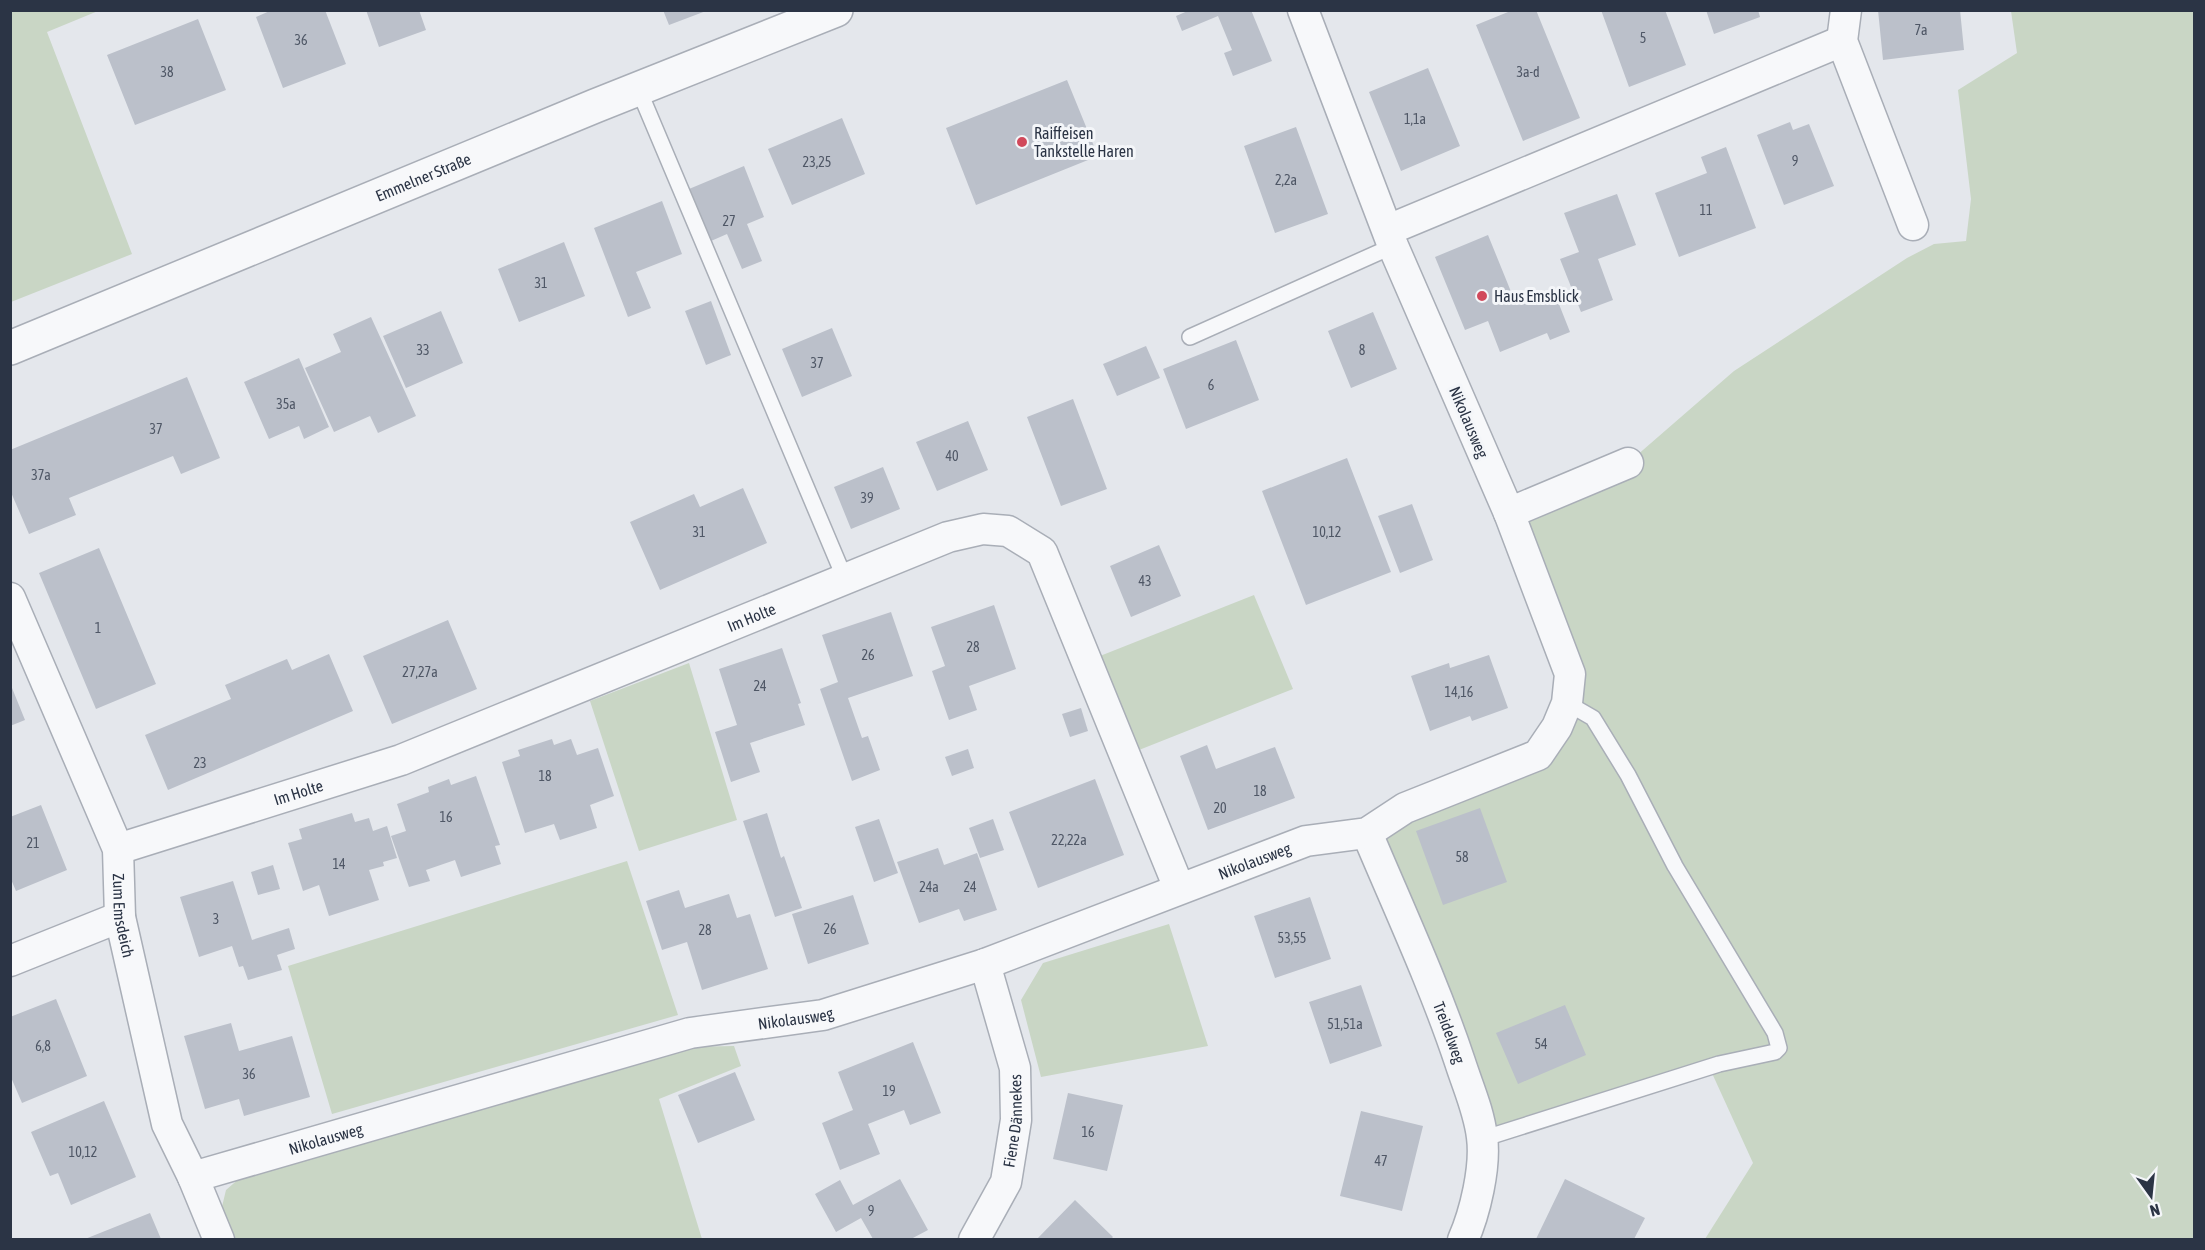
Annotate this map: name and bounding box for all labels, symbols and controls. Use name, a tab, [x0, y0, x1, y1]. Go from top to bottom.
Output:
house number: 7a	[1914, 22, 1928, 38]
house number: 5	[1640, 30, 1646, 46]
house number: 36	[294, 32, 308, 48]
house number: 38	[160, 64, 174, 80]
house number: 3a-d	[1516, 64, 1540, 80]
house number: 1,1a	[1404, 111, 1426, 127]
place label: Raiffeisen Tankstelle Haren	[1034, 124, 1134, 160]
marker: Raiffeisen Tankstelle Haren	[1015, 135, 1029, 149]
street label: Emmelner Straße	[373, 149, 473, 205]
house number: 9	[1792, 153, 1798, 169]
house number: 23,25	[803, 154, 831, 170]
house number: 2,2a	[1275, 172, 1297, 188]
house number: 11	[1699, 202, 1713, 218]
house number: 27	[722, 213, 736, 229]
house number: 31	[534, 275, 548, 291]
place label: Haus Emsblick	[1494, 287, 1579, 305]
marker: Haus Emsblick	[1475, 289, 1489, 303]
house number: 33	[416, 342, 430, 358]
house number: 8	[1359, 342, 1366, 358]
house number: 37	[810, 355, 824, 371]
house number: 6	[1208, 377, 1215, 393]
street label: Nikolausweg	[1445, 384, 1492, 461]
house number: 35a	[276, 396, 296, 412]
house number: 37	[149, 421, 163, 437]
house number: 40	[945, 448, 959, 464]
house number: 37a	[31, 467, 51, 483]
house number: 39	[860, 490, 874, 506]
house number: 31	[692, 524, 706, 540]
house number: 10,12	[1313, 524, 1341, 540]
house number: 43	[1138, 573, 1152, 589]
street label: Im Holte	[725, 599, 778, 635]
house number: 1	[95, 620, 101, 636]
house number: 28	[966, 639, 980, 655]
house number: 26	[861, 647, 875, 663]
house number: 27,27a	[402, 664, 438, 680]
house number: 24	[753, 678, 767, 694]
house number: 14,16	[1445, 684, 1474, 700]
house number: 23	[193, 755, 207, 771]
house number: 18	[538, 768, 552, 784]
street label: Im Holte	[271, 776, 325, 808]
house number: 18	[1253, 783, 1267, 799]
house number: 20	[1213, 800, 1227, 816]
house number: 16	[439, 809, 453, 825]
house number: 22,22a	[1051, 832, 1087, 848]
house number: 21	[26, 835, 40, 851]
street label: Nikolausweg	[1216, 839, 1294, 883]
house number: 58	[1455, 849, 1469, 865]
house number: 14	[332, 856, 346, 872]
street label: Zum Emsdeich	[110, 873, 138, 959]
house number: 24a	[919, 879, 939, 895]
house number: 24	[963, 879, 977, 895]
house number: 3	[213, 911, 219, 927]
house number: 26	[823, 921, 837, 937]
house number: 28	[698, 922, 712, 938]
house number: 53,55	[1278, 930, 1306, 946]
street label: Treidelweg	[1430, 999, 1469, 1066]
street label: Nikolausweg	[757, 1003, 836, 1033]
house number: 51,51a	[1327, 1016, 1363, 1032]
house number: 54	[1534, 1036, 1548, 1052]
house number: 6,8	[35, 1038, 51, 1054]
house number: 36	[242, 1066, 256, 1082]
street label: Fiene Dännekes	[1000, 1074, 1025, 1169]
house number: 19	[882, 1083, 896, 1099]
street label: Nikolausweg	[287, 1119, 365, 1158]
house number: 16	[1081, 1124, 1095, 1140]
house number: 10,12	[69, 1144, 97, 1160]
house number: 47	[1374, 1153, 1388, 1169]
north arrow	[2121, 1166, 2181, 1226]
text: N	[2148, 1201, 2162, 1220]
house number: 9	[868, 1203, 874, 1219]

